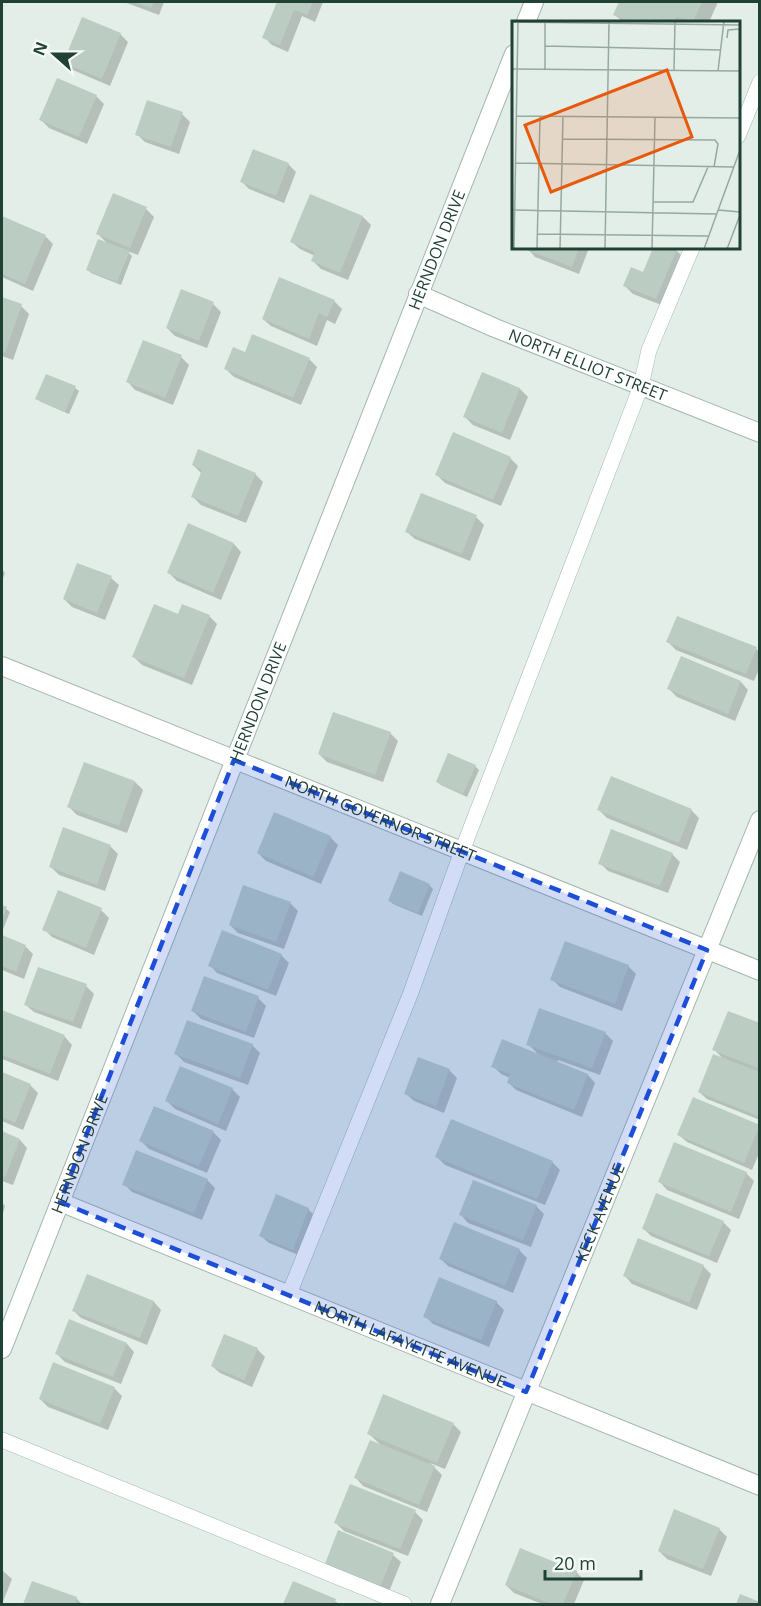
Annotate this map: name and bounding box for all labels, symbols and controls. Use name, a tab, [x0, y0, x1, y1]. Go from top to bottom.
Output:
inset map	[512, 21, 740, 249]
north arrow	[24, 24, 84, 84]
text: N	[27, 39, 53, 59]
street label: HERNDON DRIVE	[403, 187, 470, 313]
street label: NORTH ELLIOT STREET	[505, 323, 670, 406]
street label: HERNDON DRIVE	[224, 639, 292, 765]
street label: NORTH GOVERNOR STREET	[282, 770, 479, 867]
street label: HERNDON DRIVE	[46, 1090, 113, 1217]
street label: KECK AVENUE	[570, 1160, 630, 1265]
street label: NORTH LAFAYETTE AVENUE	[311, 1295, 510, 1393]
scale bar	[545, 1543, 641, 1581]
text: 20 m	[554, 1551, 596, 1575]

